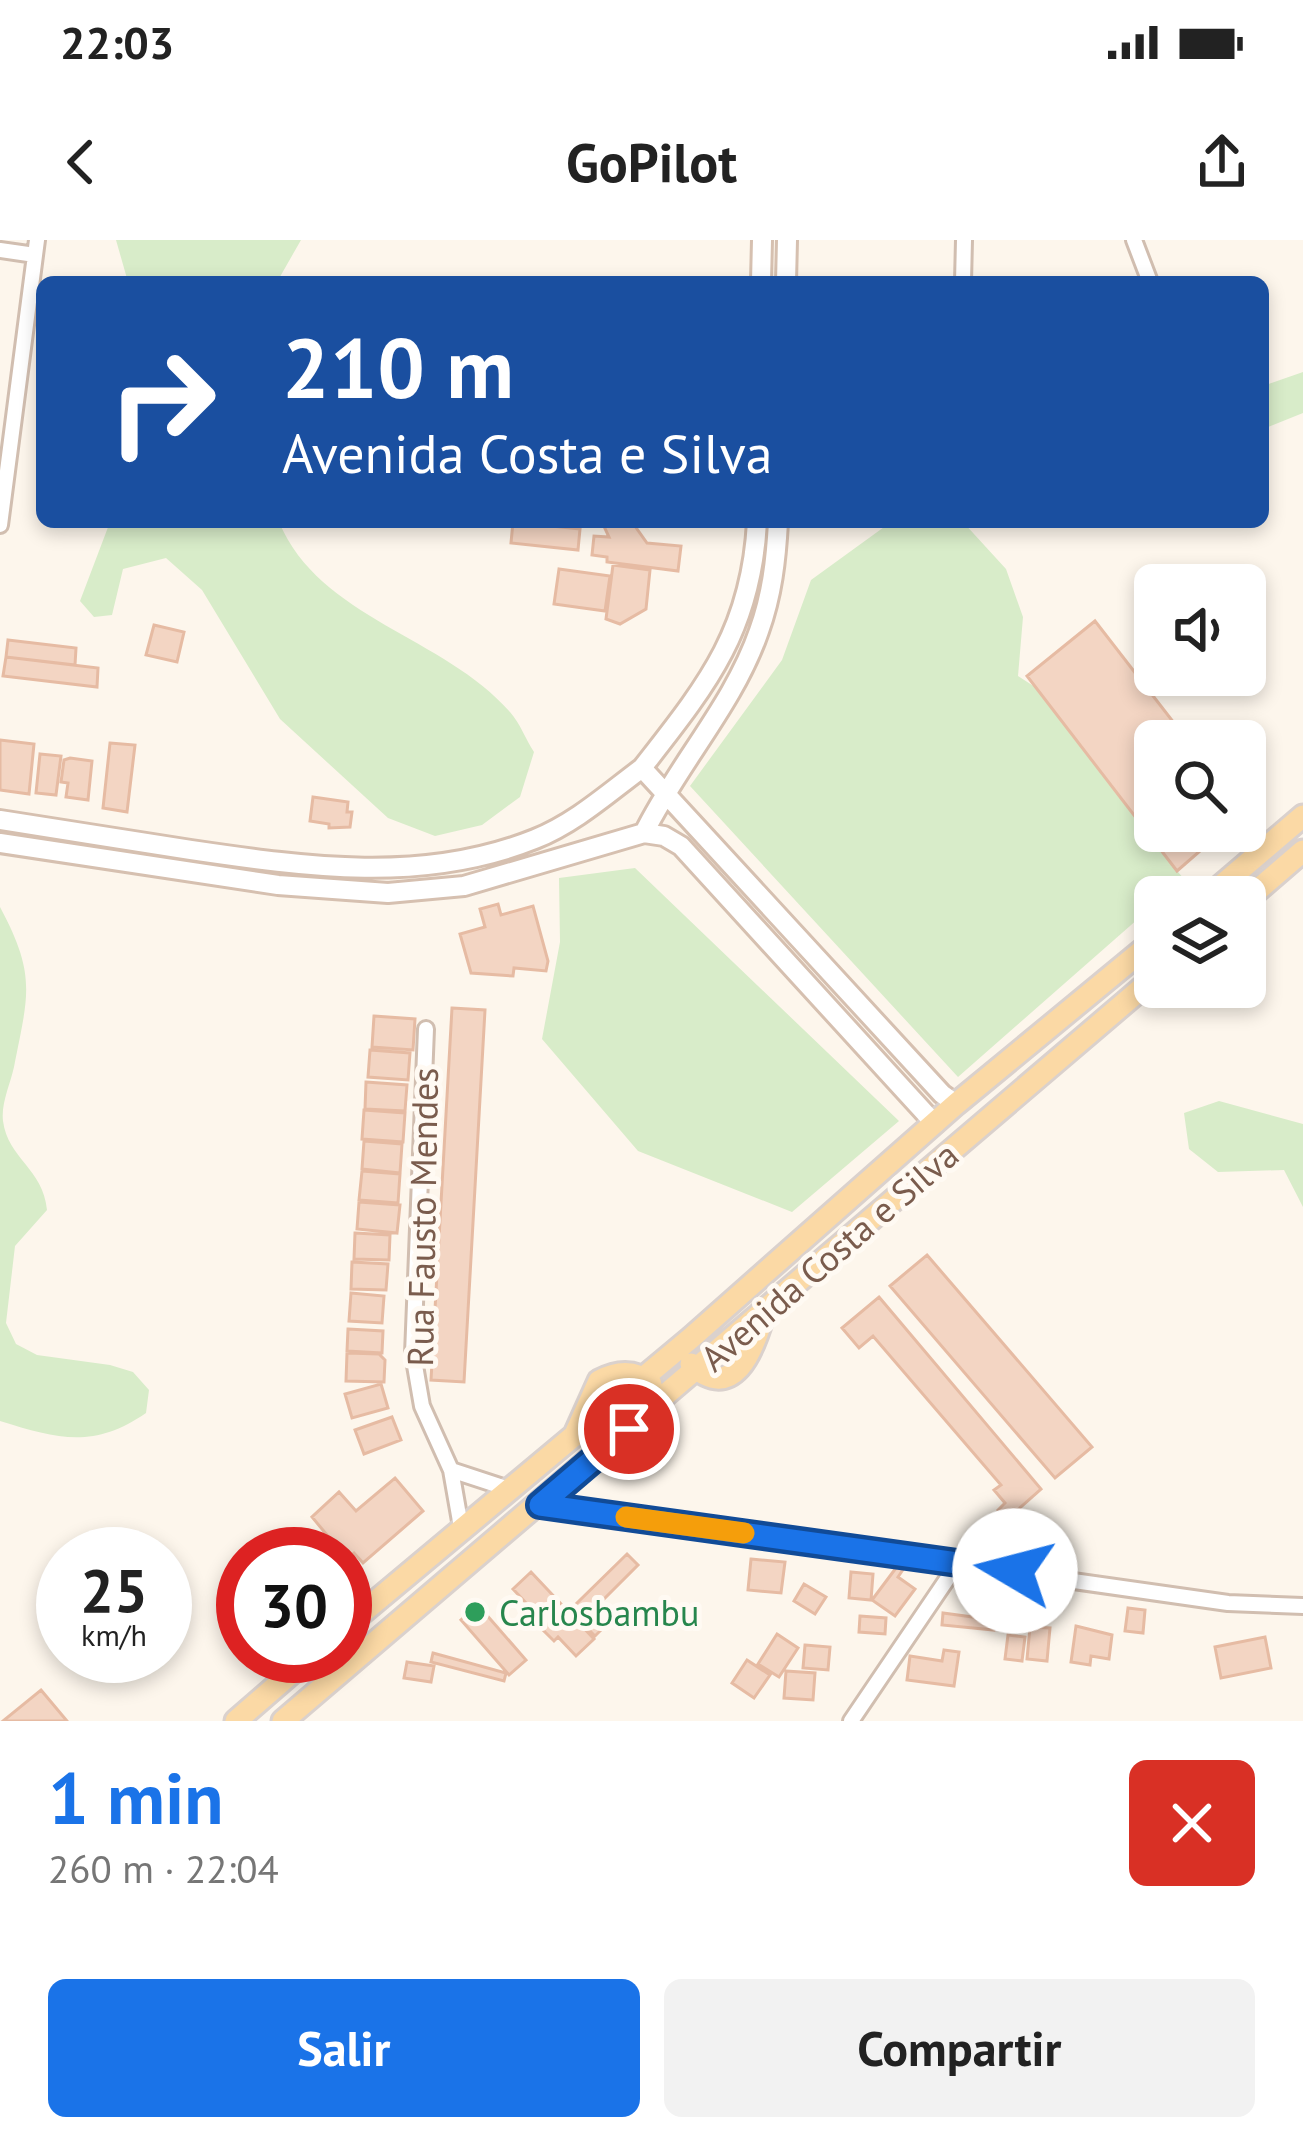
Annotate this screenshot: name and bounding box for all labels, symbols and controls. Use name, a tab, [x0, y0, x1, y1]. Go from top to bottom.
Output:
text: 22:03	[60, 13, 174, 71]
text: GoPilot	[566, 127, 737, 197]
icon: back	[48, 129, 114, 195]
icon: share	[1189, 129, 1255, 195]
text: 210 m	[282, 312, 514, 421]
icon: right	[84, 324, 240, 480]
text: Avenida Costa e Silva	[282, 418, 773, 488]
map controls	[1134, 564, 1266, 1008]
button: sound	[1134, 564, 1266, 696]
button: search	[1134, 720, 1266, 852]
button: layers	[1134, 876, 1266, 1008]
street label: Rua Fausto Mendes	[396, 1067, 448, 1367]
street label: Avenida Costa e Silva	[690, 1131, 968, 1381]
pin	[578, 1378, 680, 1480]
icon: arrive	[596, 1396, 662, 1462]
position arrow	[952, 1508, 1078, 1634]
speed limit sign: 30	[216, 1527, 372, 1683]
text: 25	[80, 1551, 148, 1629]
place label: Carlosbambu	[499, 1589, 699, 1636]
marker: Carlosbambu	[462, 1599, 488, 1625]
text: km/h	[81, 1615, 147, 1654]
text: 1 min	[48, 1751, 224, 1844]
button: close	[1129, 1760, 1255, 1886]
text: 260 m · 22:04	[48, 1843, 279, 1894]
button: Salir	[48, 1979, 640, 2117]
button: Compartir	[664, 1979, 1255, 2117]

